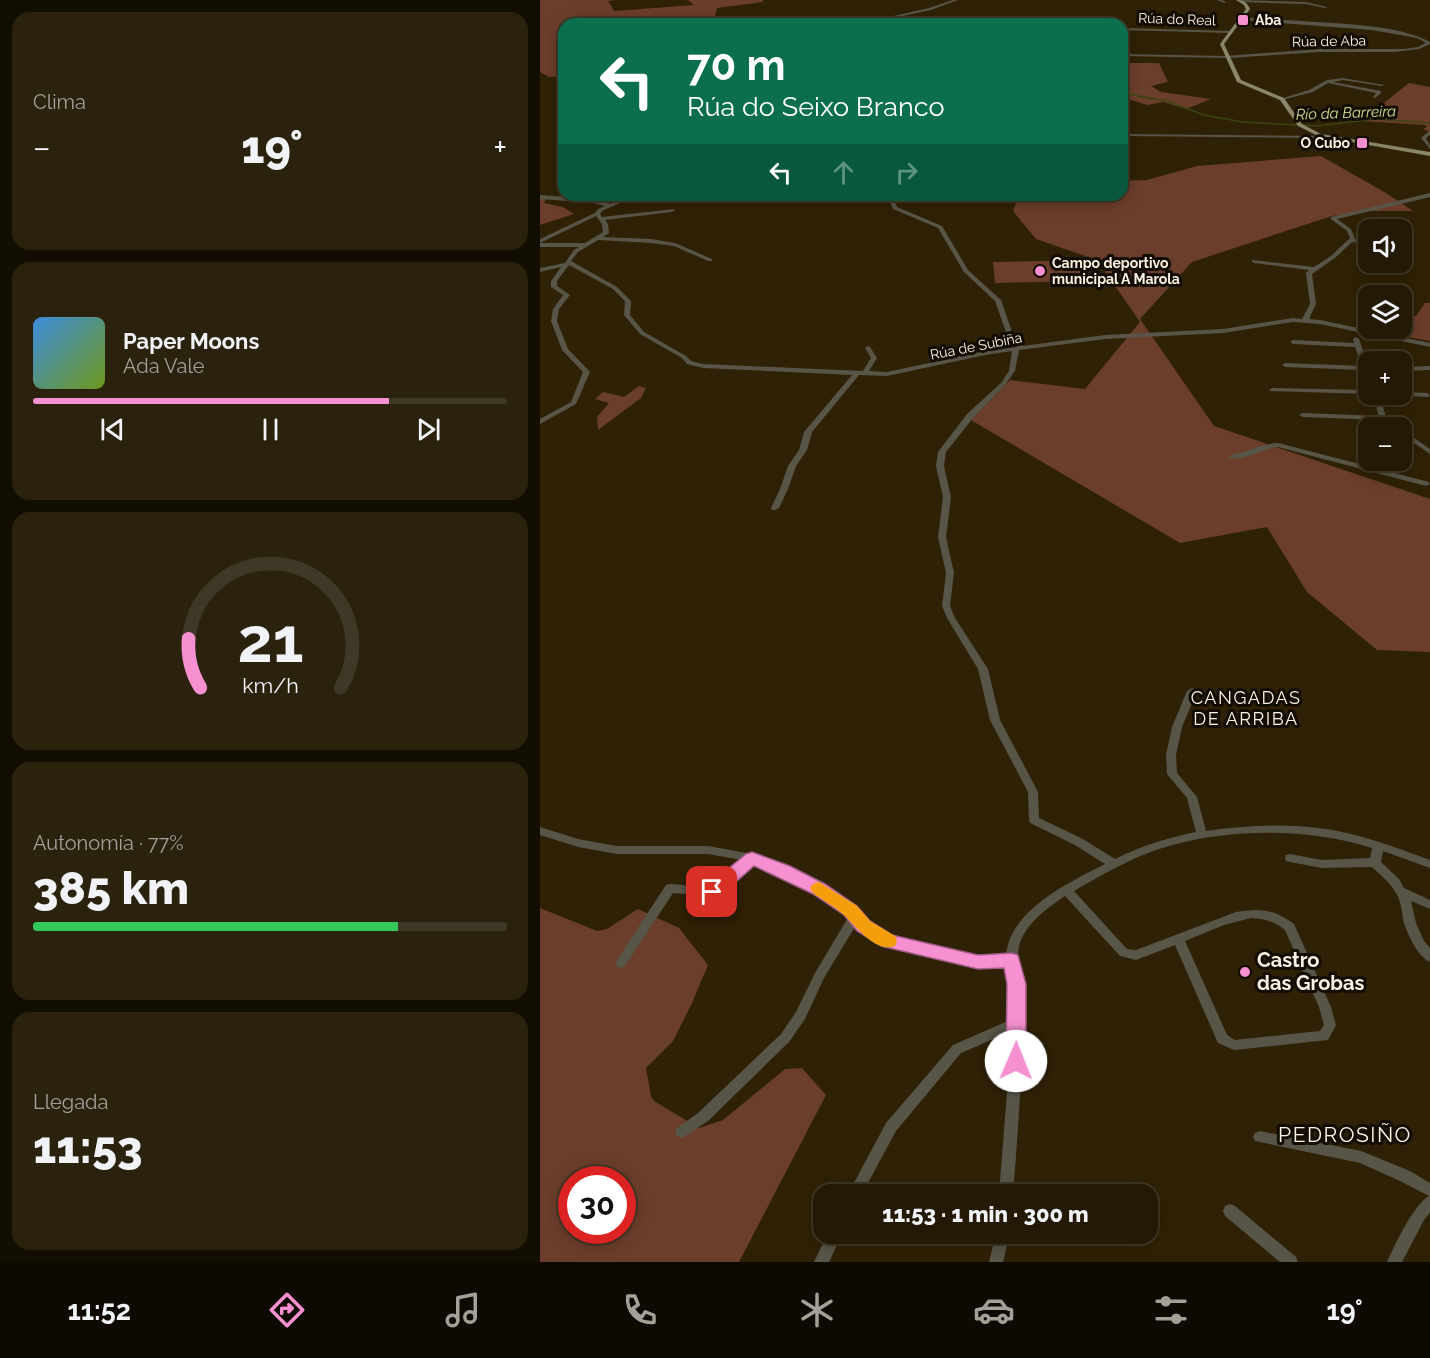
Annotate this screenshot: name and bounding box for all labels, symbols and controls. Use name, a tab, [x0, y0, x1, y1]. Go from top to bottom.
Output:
street label: Rúa do Real	[1138, 10, 1216, 28]
place label: Aba	[1255, 12, 1281, 28]
marker: Aba	[1236, 13, 1250, 27]
street label: Rúa de Aba	[1292, 32, 1366, 50]
text: 70 m	[687, 41, 786, 90]
icon: left	[588, 42, 666, 120]
text: Clima	[33, 90, 86, 114]
text: Rúa do Seixo Branco	[687, 91, 944, 122]
water label: Río da Barreira	[1296, 102, 1396, 124]
text: 19°	[241, 121, 303, 174]
text: −	[33, 128, 51, 167]
text: +	[493, 128, 507, 167]
place label: O Cubo	[1300, 135, 1351, 151]
marker: O Cubo	[1355, 136, 1369, 150]
icon: left	[764, 156, 797, 189]
icon: ahead	[827, 156, 860, 189]
icon: right	[890, 156, 923, 189]
map controls	[1358, 219, 1412, 471]
button: sound	[1358, 219, 1412, 273]
place label: Campo deportivo municipal A Marola	[1052, 255, 1180, 287]
marker: Campo deportivo municipal A Marola	[1033, 264, 1047, 278]
button: layers	[1358, 285, 1412, 339]
text: Paper Moons	[123, 328, 259, 354]
street label: Rúa de Subiña	[929, 329, 1023, 363]
button: +	[1358, 351, 1412, 405]
text: Ada Vale	[123, 354, 205, 378]
icon: previous	[96, 413, 129, 446]
icon: pause	[254, 413, 287, 446]
icon: next	[412, 413, 445, 446]
button: −	[1358, 417, 1412, 471]
text: 21	[237, 603, 303, 677]
text: km/h	[242, 673, 298, 698]
district label: CANGADAS DE ARRIBA	[1191, 687, 1301, 729]
text: Autonomía · 77%	[33, 831, 183, 855]
text: 385 km	[33, 862, 189, 915]
pin	[686, 866, 737, 917]
icon: arrive	[695, 875, 728, 908]
place label: Castro das Grobas	[1257, 948, 1364, 995]
marker: Castro das Grobas	[1238, 965, 1252, 979]
position arrow	[984, 1029, 1048, 1093]
text: Llegada	[33, 1090, 108, 1114]
text: 11:53	[33, 1121, 143, 1174]
district label: PEDROSIÑO	[1278, 1122, 1412, 1147]
speed limit sign: 30	[558, 1166, 636, 1244]
text: 11:53 · 1 min · 300 m	[882, 1201, 1089, 1227]
icon: directions	[266, 1289, 308, 1331]
icon: music	[442, 1289, 484, 1331]
icon: phone	[619, 1289, 661, 1331]
icon: climate	[796, 1289, 838, 1331]
icon: car	[973, 1289, 1015, 1331]
icon: filters	[1150, 1289, 1192, 1331]
text: 11:52	[67, 1295, 131, 1326]
text: 19°	[1326, 1295, 1363, 1326]

